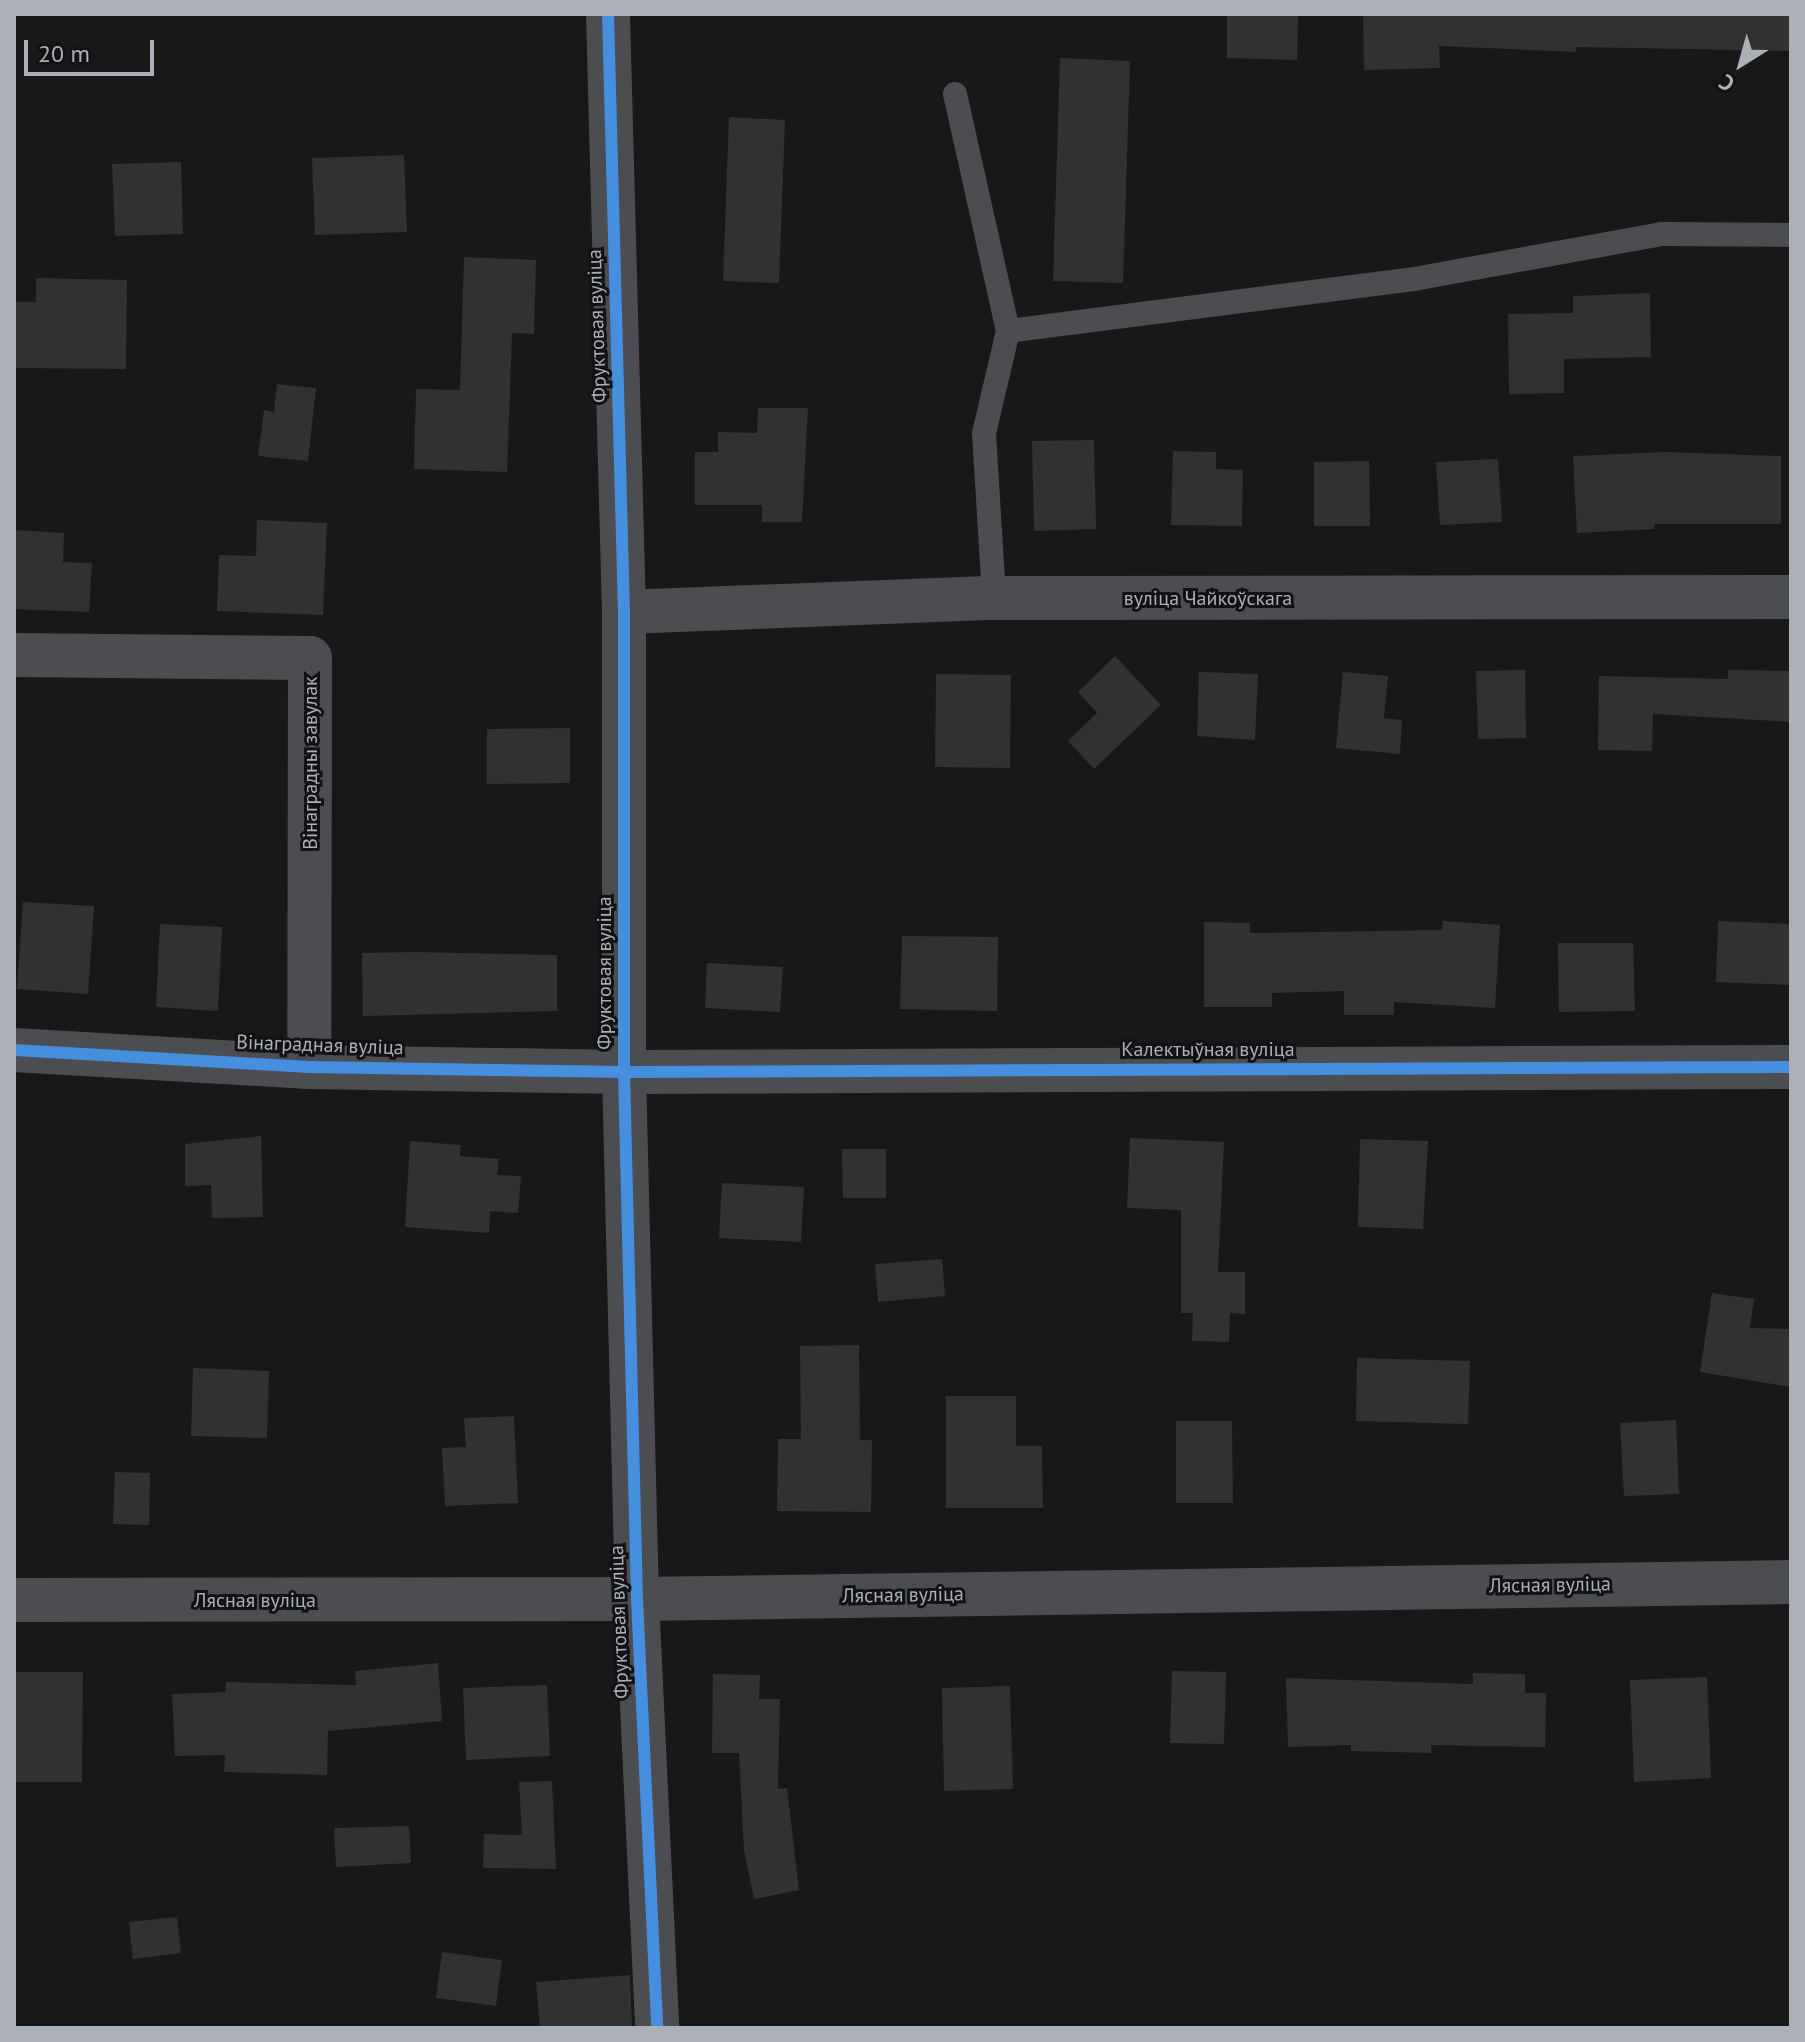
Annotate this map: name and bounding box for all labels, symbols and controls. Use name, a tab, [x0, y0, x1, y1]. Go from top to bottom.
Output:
scale bar	[28, 24, 158, 74]
north arrow	[1701, 24, 1781, 104]
text: 20 m	[38, 38, 90, 69]
text: С	[1713, 68, 1740, 98]
street label: Фруктовая вуліца	[582, 249, 612, 403]
street label: вуліца Чайкоўскага	[1124, 586, 1292, 610]
street label: Вінаградны завулак	[298, 676, 322, 850]
street label: Фруктовая вуліца	[592, 896, 616, 1050]
street label: Вінаградная вуліца	[236, 1030, 404, 1060]
street label: Калектыўная вуліца	[1121, 1037, 1295, 1061]
street label: Фруктовая вуліца	[604, 1545, 634, 1699]
street label: Лясная вуліца	[1489, 1572, 1611, 1598]
street label: Лясная вуліца	[842, 1582, 964, 1608]
street label: Лясная вуліца	[194, 1588, 316, 1612]

